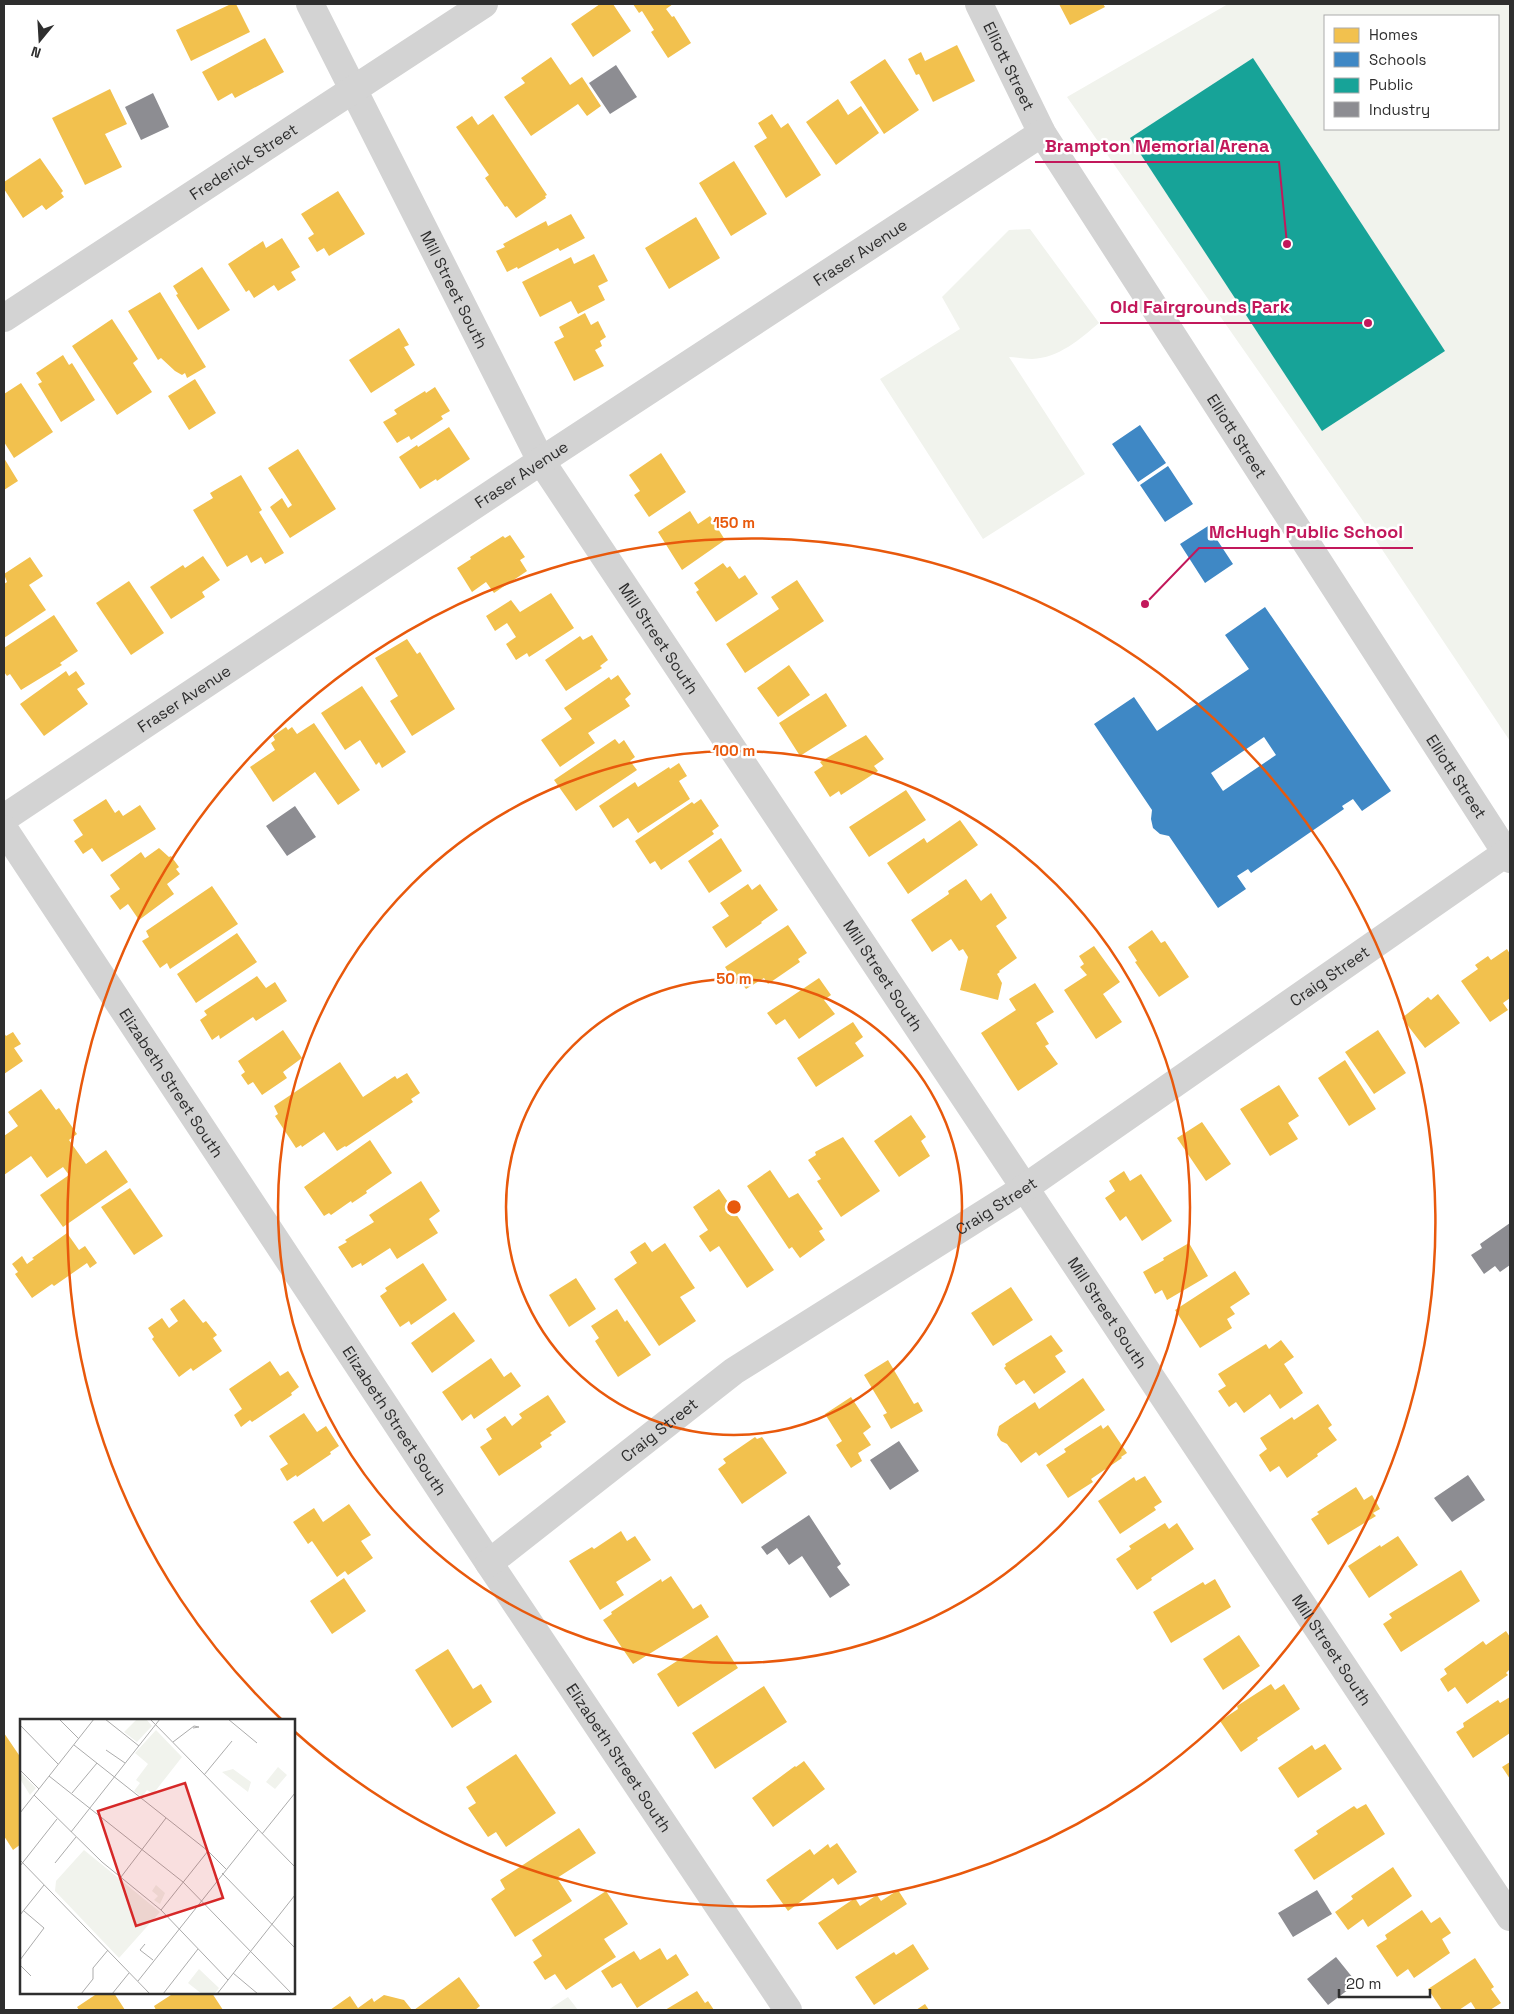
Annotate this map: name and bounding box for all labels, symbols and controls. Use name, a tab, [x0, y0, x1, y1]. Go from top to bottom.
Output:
north arrow	[15, 15, 65, 65]
legend	[1324, 15, 1499, 130]
street label: Elliott Street	[978, 18, 1039, 114]
text: Homes	[1369, 25, 1418, 44]
text: N	[29, 42, 43, 62]
text: Schools	[1369, 50, 1427, 69]
text: Public	[1369, 75, 1413, 94]
text: Industry	[1369, 100, 1430, 119]
street label: Frederick Street	[186, 119, 302, 205]
callout: Brampton Memorial Arena	[1035, 129, 1279, 162]
text: Brampton Memorial Arena	[1045, 134, 1270, 157]
street label: Fraser Avenue	[809, 214, 911, 291]
street label: Mill Street South	[415, 227, 492, 352]
callout: Old Fairgrounds Park	[1100, 290, 1300, 323]
text: Old Fairgrounds Park	[1110, 295, 1290, 318]
street label: Elliott Street	[1202, 390, 1272, 482]
street label: Fraser Avenue	[471, 436, 572, 513]
text: 150 m	[713, 513, 755, 532]
callout: McHugh Public School	[1199, 515, 1413, 548]
text: McHugh Public School	[1209, 520, 1403, 543]
street label: Mill Street South	[614, 579, 703, 698]
street label: Fraser Avenue	[133, 660, 235, 737]
street label: Elliott Street	[1421, 730, 1491, 823]
text: 100 m	[713, 741, 755, 760]
street label: Mill Street South	[838, 916, 928, 1035]
street label: Craig Street	[1286, 941, 1374, 1011]
text: 50 m	[716, 969, 752, 988]
street label: Elizabeth Street South	[114, 1004, 228, 1162]
street label: Craig Street	[952, 1173, 1041, 1240]
centre of rings	[725, 1198, 743, 1216]
street label: Mill Street South	[1063, 1253, 1152, 1373]
street label: Elizabeth Street South	[337, 1342, 451, 1500]
street label: Craig Street	[616, 1393, 702, 1467]
street label: Mill Street South	[1287, 1590, 1376, 1710]
street label: Elizabeth Street South	[561, 1679, 676, 1837]
inset map	[20, 1719, 295, 1994]
scale bar	[1339, 1966, 1430, 1998]
text: 20 m	[1346, 1974, 1381, 1993]

